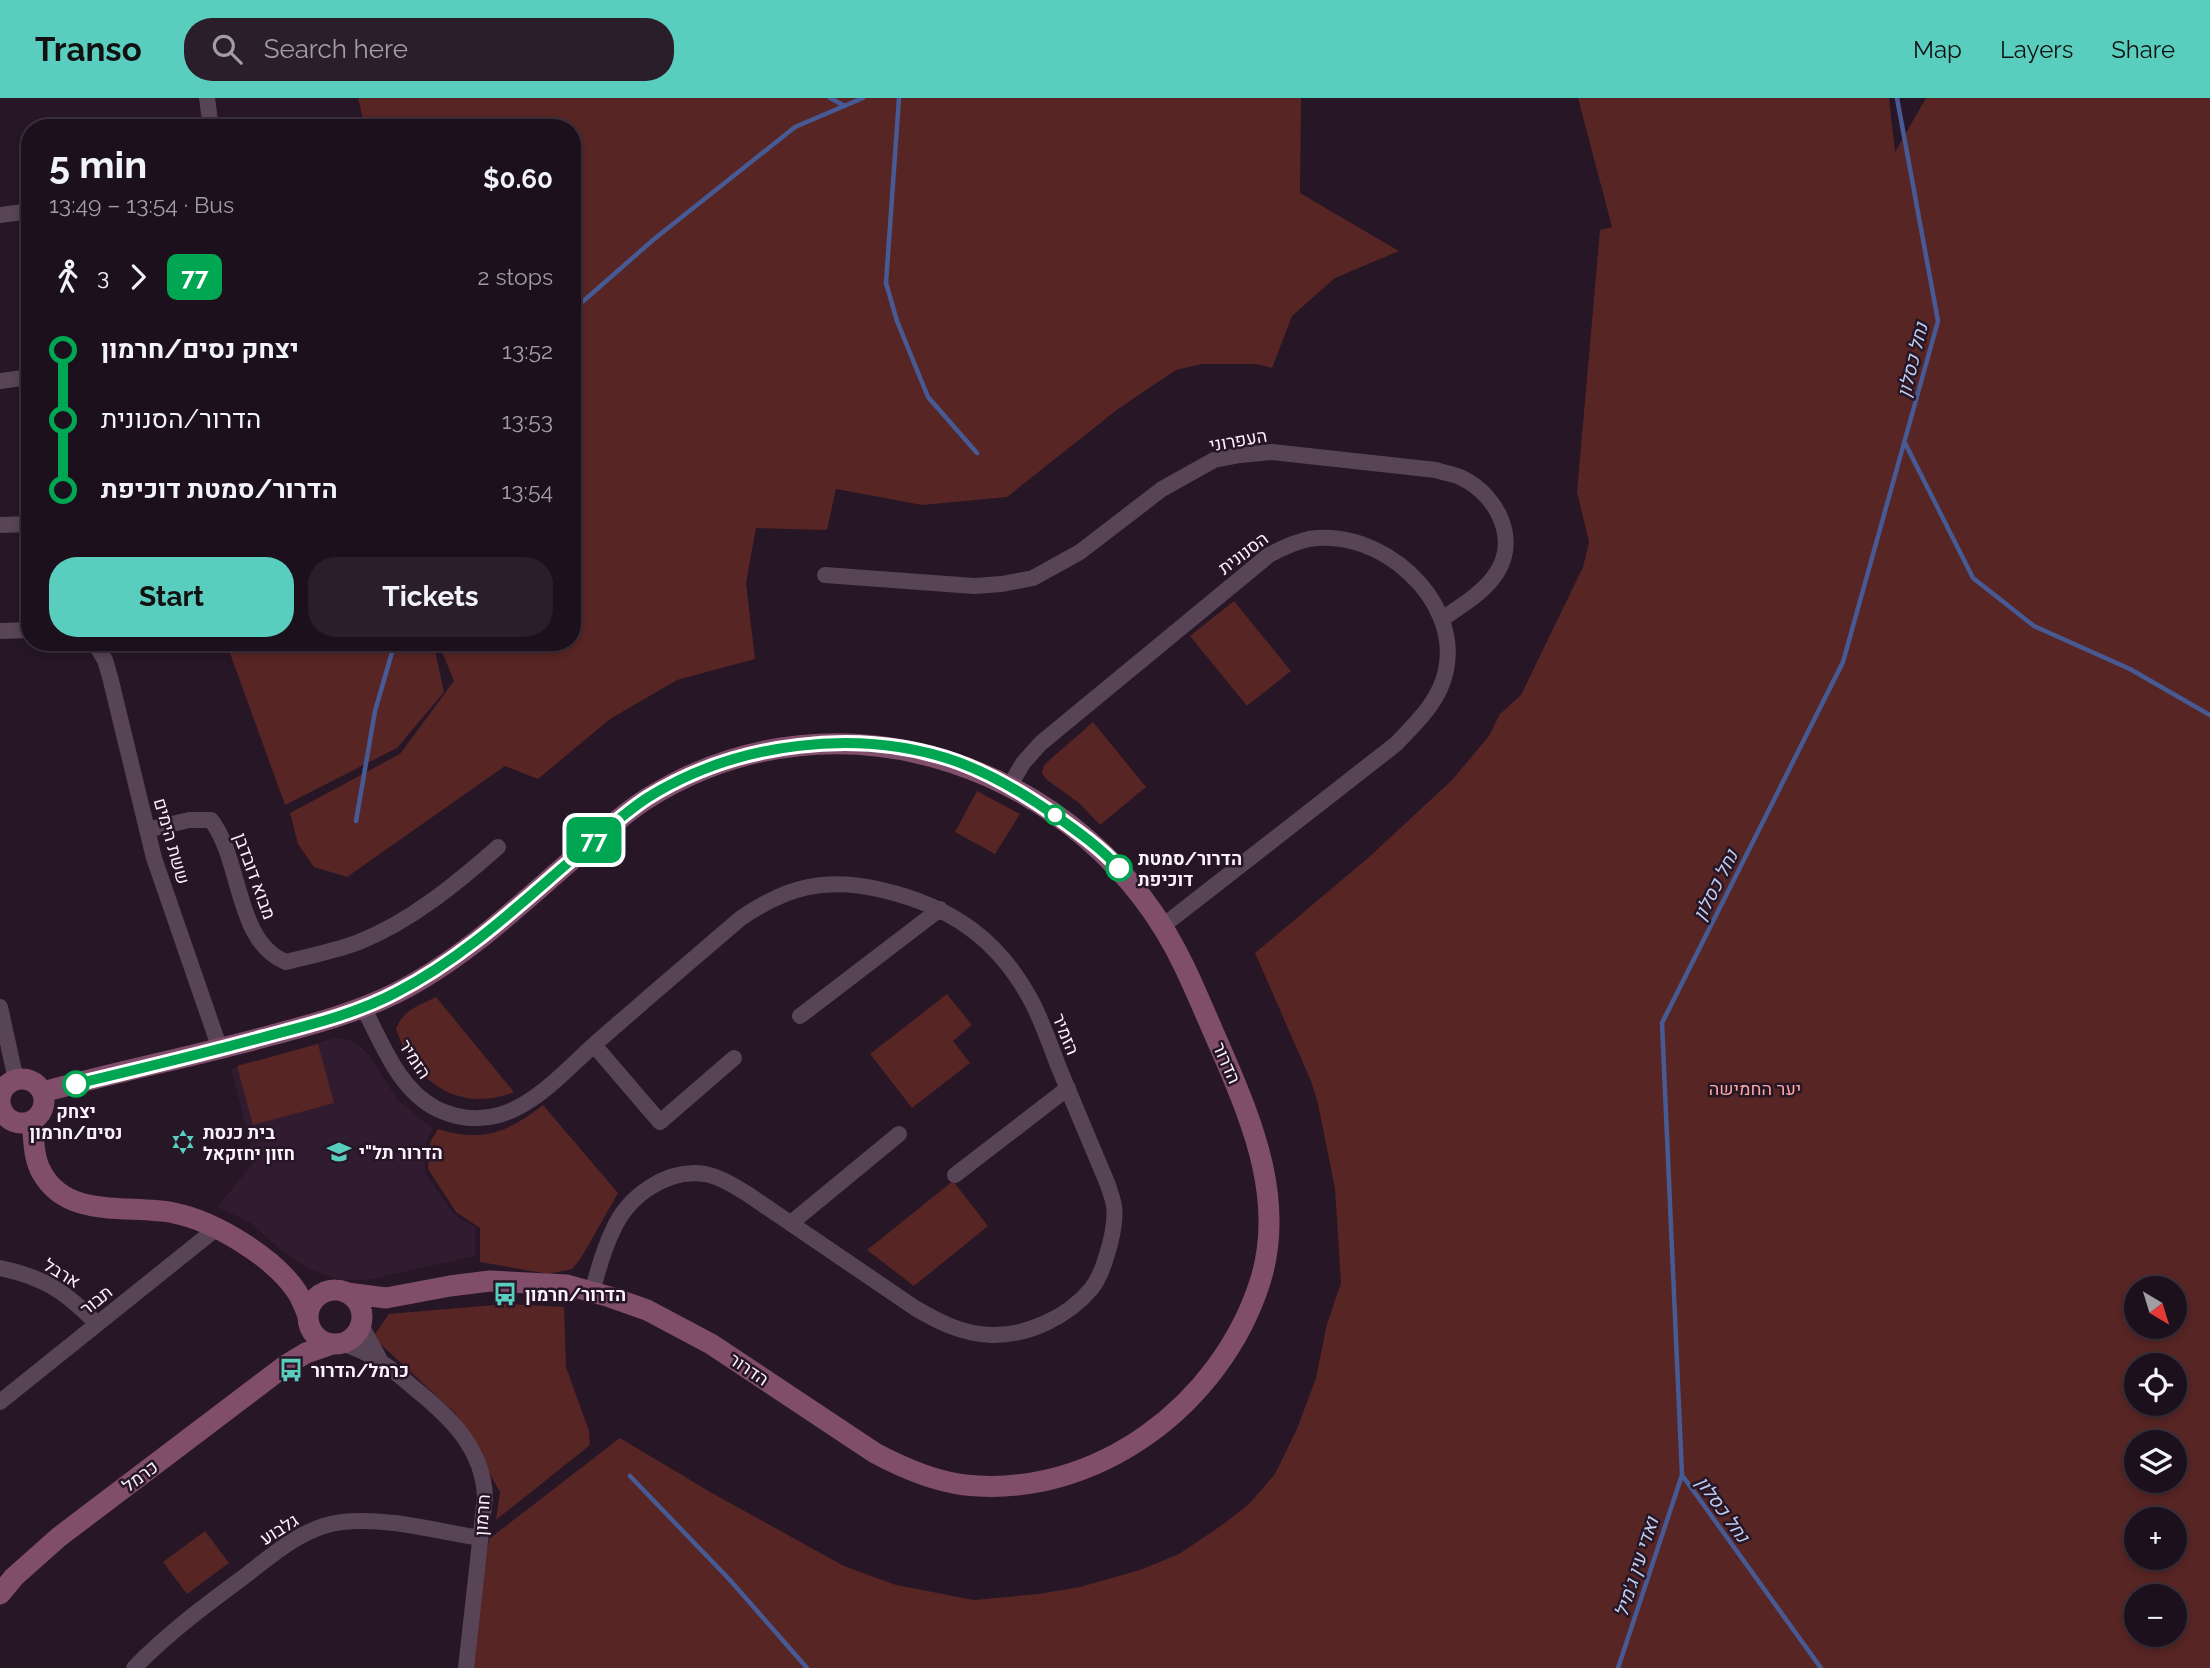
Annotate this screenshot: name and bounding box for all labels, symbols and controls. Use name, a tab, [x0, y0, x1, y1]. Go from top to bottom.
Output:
search box	[184, 18, 674, 81]
text: Transo	[35, 30, 142, 69]
icon: search	[208, 30, 246, 68]
text: Search here	[264, 34, 408, 64]
text: Map	[1913, 35, 1962, 64]
text: Layers	[2000, 35, 2073, 64]
text: Share	[2111, 35, 2175, 64]
text: 5 min	[49, 142, 147, 187]
text: $0.60	[483, 164, 553, 194]
text: 13:49 – 13:54 · Bus	[49, 191, 234, 218]
icon: walk	[49, 258, 87, 296]
icon: forward	[119, 258, 157, 296]
text: 77	[181, 262, 208, 291]
text: 3	[97, 263, 109, 290]
text: 2 stops	[478, 263, 553, 290]
water label: נחל כסלון	[1892, 319, 1932, 400]
text: יצחק נסים/חרמון	[101, 334, 299, 364]
text: 13:52	[502, 337, 553, 364]
text: הדרור/הסנונית	[101, 404, 261, 434]
text: 13:53	[502, 407, 553, 434]
street label: העפרוני	[1207, 425, 1269, 455]
text: הדרור/סמטת דוכיפת	[101, 474, 338, 504]
text: 13:54	[501, 477, 553, 504]
street label: הסנונית	[1214, 527, 1272, 579]
button: Start	[49, 557, 294, 637]
button: Tickets	[308, 557, 553, 637]
street label: ששת הימים	[150, 795, 194, 887]
unlabelled marker	[1045, 805, 1065, 825]
line badge: 77	[562, 817, 626, 863]
text: 77	[580, 825, 608, 854]
street label: מבוא דובדבן	[230, 830, 280, 922]
water label: נחל כסלון	[1688, 845, 1743, 924]
place label: הדרור/סמטת דוכיפת	[1138, 848, 1242, 890]
marker: הדרור/סמטת דוכיפת	[1106, 855, 1132, 881]
street label: הזמיר	[1048, 1010, 1084, 1058]
street label: הזמיר	[395, 1035, 435, 1083]
street label: הדרור	[1209, 1039, 1245, 1087]
marker: יצחק נסים/חרמון	[63, 1071, 89, 1097]
park label: יער החמישה	[1709, 1078, 1801, 1099]
place label: יצחק נסים/חרמון	[30, 1101, 122, 1143]
place label: בית כנסת חזון יחזקאל	[203, 1122, 295, 1164]
synagogue icon: בית כנסת חזון יחזקאל	[169, 1128, 197, 1156]
school or university icon: הדרור תל"י	[325, 1138, 353, 1166]
place label: הדרור תל"י	[359, 1142, 443, 1163]
street label: ארבל	[40, 1254, 84, 1292]
north arrow	[2124, 1276, 2188, 1339]
map controls	[2124, 1276, 2187, 1647]
bus stop icon: הדרור/חרמון	[491, 1280, 519, 1308]
street label: תבור	[76, 1281, 116, 1319]
place label: הדרור/חרמון	[525, 1284, 626, 1305]
street label: הדרור	[725, 1348, 773, 1390]
button: locate	[2124, 1353, 2187, 1416]
bus stop icon: כרמל/הדרור	[277, 1356, 305, 1384]
place label: כרמל/הדרור	[311, 1360, 409, 1381]
button: layers	[2124, 1430, 2187, 1493]
street label: כרמל	[118, 1456, 162, 1496]
water label: נחל כסלון	[1692, 1472, 1755, 1547]
street label: חרמון	[470, 1493, 494, 1537]
button: +	[2124, 1507, 2187, 1570]
street label: גלבוע	[256, 1509, 302, 1549]
water label: ואדי עין ג'מיל	[1610, 1513, 1663, 1620]
button: −	[2124, 1584, 2187, 1647]

